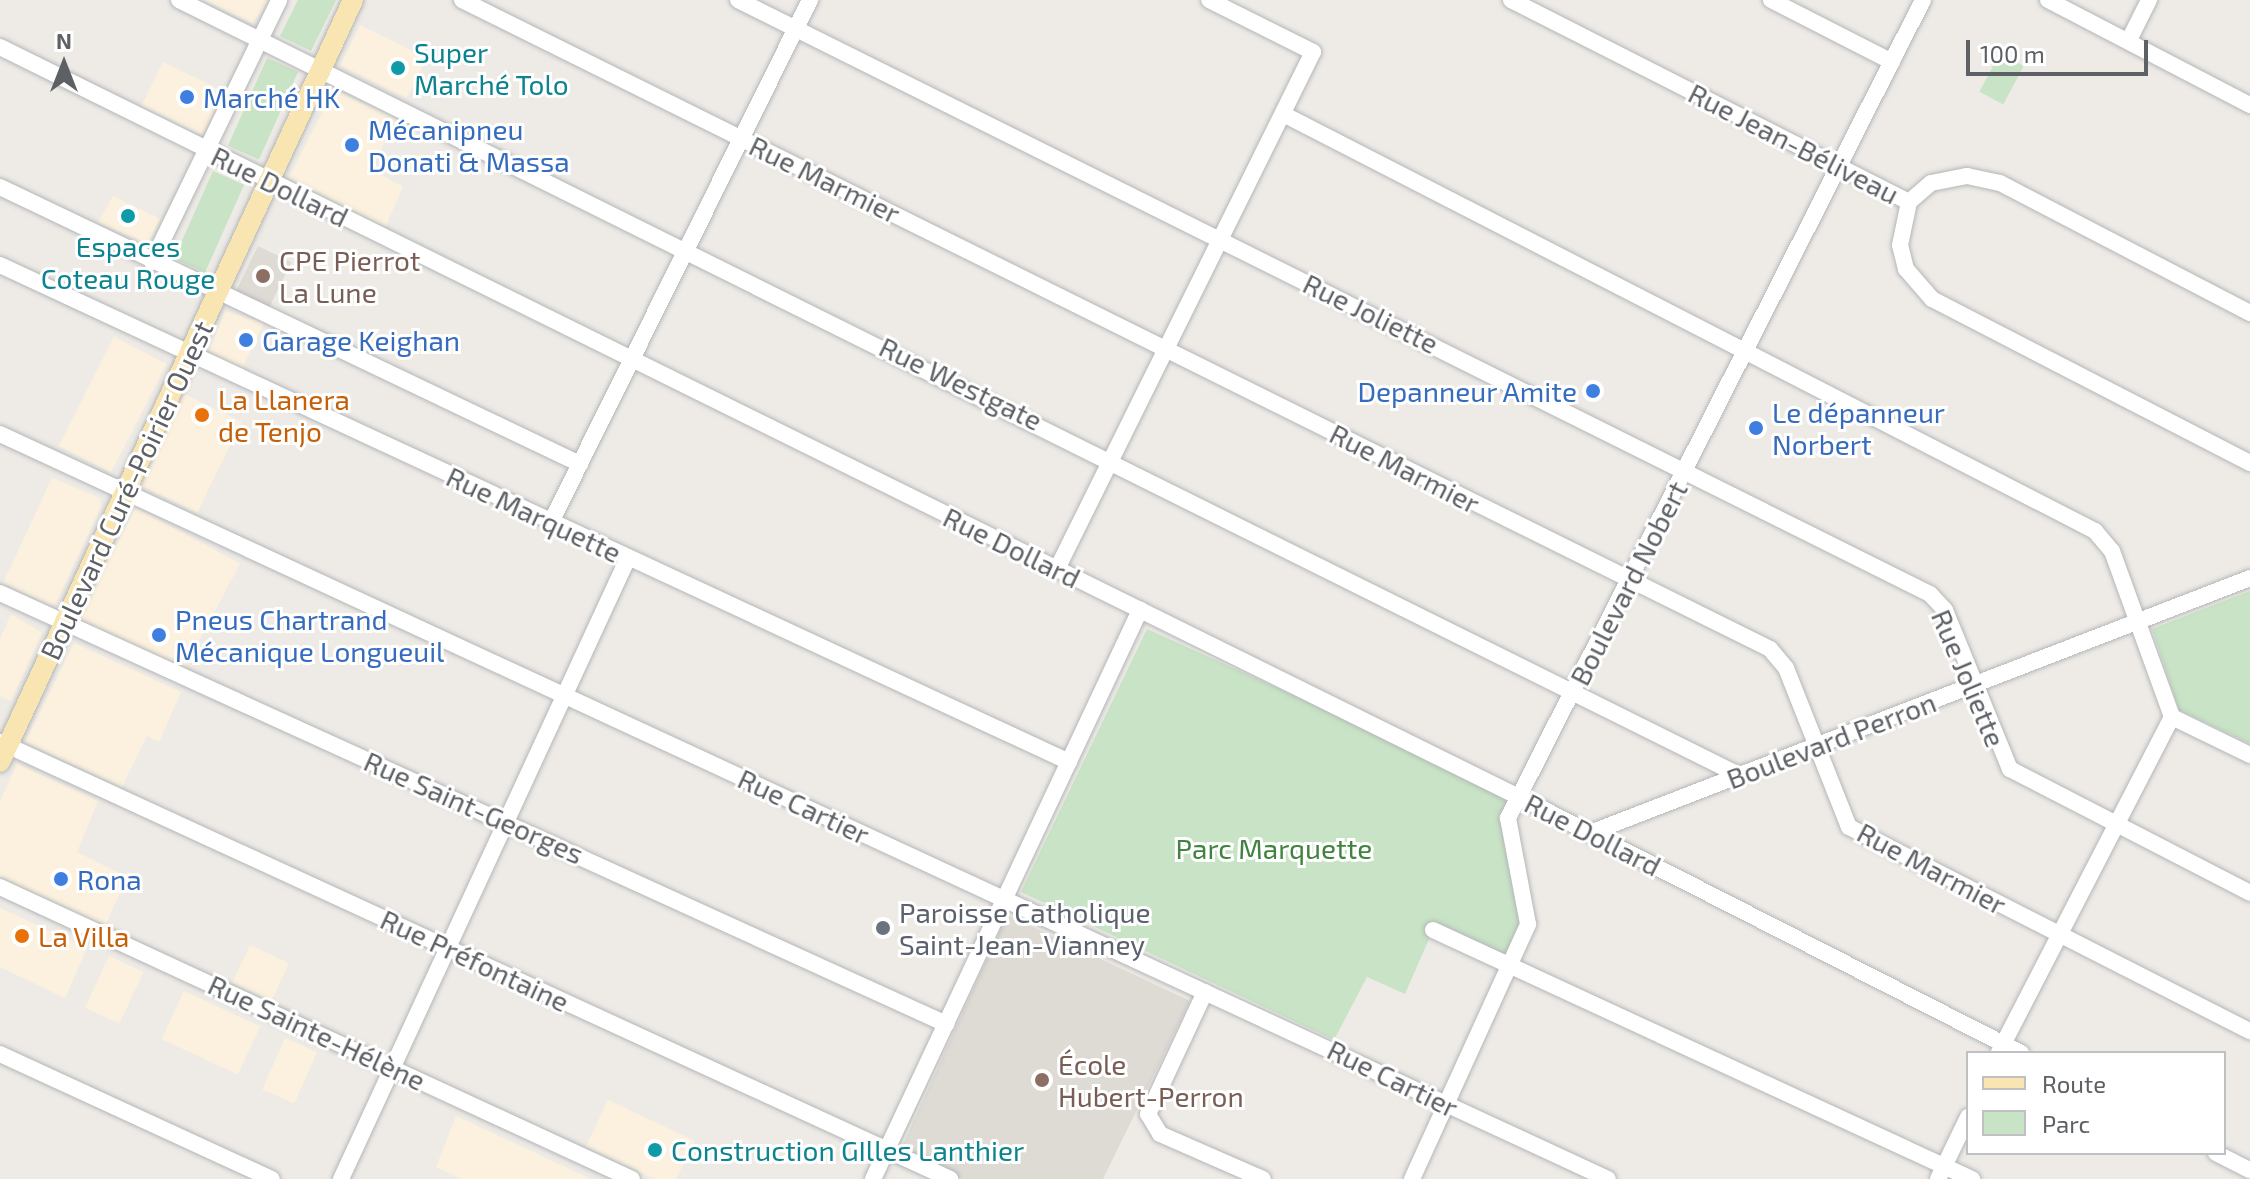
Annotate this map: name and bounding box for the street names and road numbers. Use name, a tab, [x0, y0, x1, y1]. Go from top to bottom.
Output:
street label: Rue Jean-Béliveau	[1683, 75, 1905, 211]
street label: Rue Marmier	[744, 128, 906, 230]
street label: Rue Dollard	[206, 138, 354, 234]
street label: Rue Joliette	[1298, 266, 1444, 360]
street label: Boulevard Curé-Poirier Ouest	[32, 315, 220, 665]
street label: Rue Westgate	[874, 329, 1048, 437]
street label: Rue Marmier	[1325, 416, 1485, 520]
street label: Rue Marquette	[441, 459, 627, 569]
street label: Boulevard Nobert	[1562, 475, 1694, 691]
street label: Rue Dollard	[938, 499, 1086, 595]
street label: Rue Joliette	[1925, 604, 2013, 752]
street label: Boulevard Perron	[1722, 685, 1940, 795]
street label: Rue Saint-Georges	[359, 744, 589, 870]
street label: Rue Cartier	[733, 761, 875, 851]
street label: Rue Dollard	[1519, 785, 1667, 883]
street label: Rue Marmier	[1852, 815, 2012, 921]
street label: Rue Préfontaine	[376, 902, 574, 1018]
street label: Rue Sainte-Hélène	[203, 967, 431, 1097]
street label: Rue Cartier	[1322, 1032, 1464, 1124]

